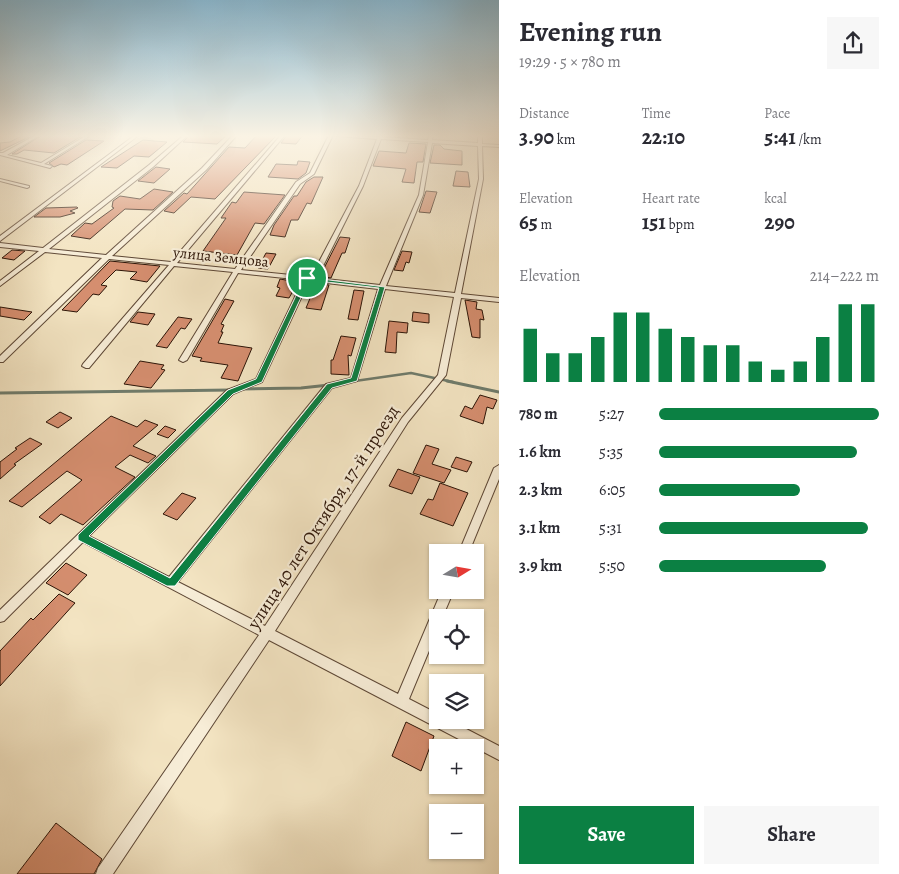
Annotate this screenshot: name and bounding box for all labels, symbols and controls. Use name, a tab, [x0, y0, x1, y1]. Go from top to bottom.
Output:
text: Evening run	[519, 13, 662, 51]
button: share	[827, 17, 879, 69]
text: 19:29 · 5 × 780 m	[519, 51, 621, 73]
text: Distance	[519, 104, 569, 123]
text: Time	[642, 104, 671, 123]
text: Pace	[764, 104, 790, 123]
text: 3.90	[519, 123, 554, 151]
text: 22:10	[642, 123, 685, 151]
text: 5:41	[764, 123, 796, 151]
text: km	[554, 130, 575, 149]
text: /km	[796, 130, 822, 149]
text: Elevation	[519, 189, 573, 208]
text: Heart rate	[642, 189, 700, 208]
text: kcal	[764, 189, 787, 208]
text: 65	[519, 208, 538, 236]
text: 151	[642, 208, 666, 236]
text: 290	[764, 208, 795, 236]
text: m	[538, 215, 552, 234]
text: bpm	[666, 215, 695, 234]
street label: улица Земцова	[171, 242, 270, 272]
pin	[286, 257, 328, 299]
icon: arrive	[293, 264, 321, 292]
text: Elevation	[519, 265, 580, 287]
text: 214–222 m	[810, 265, 879, 287]
street label: улица 40 лет Октября, 17-й проезд	[241, 400, 404, 634]
text: 780 m	[519, 403, 558, 425]
text: 5:27	[599, 403, 624, 425]
text: 1.6 km	[519, 441, 561, 463]
text: 5:35	[599, 441, 623, 463]
text: 2.3 km	[519, 479, 562, 501]
text: 6:05	[599, 479, 626, 501]
text: 3.1 km	[519, 517, 560, 539]
text: 5:31	[599, 517, 622, 539]
north arrow	[429, 544, 484, 599]
map controls	[429, 544, 484, 859]
text: 3.9 km	[519, 555, 562, 577]
text: 5:50	[599, 555, 625, 577]
button: locate	[429, 609, 484, 664]
button: layers	[429, 674, 484, 729]
button: +	[429, 739, 484, 794]
button: −	[429, 804, 484, 859]
button: Save	[519, 806, 694, 864]
button: Share	[704, 806, 879, 864]

